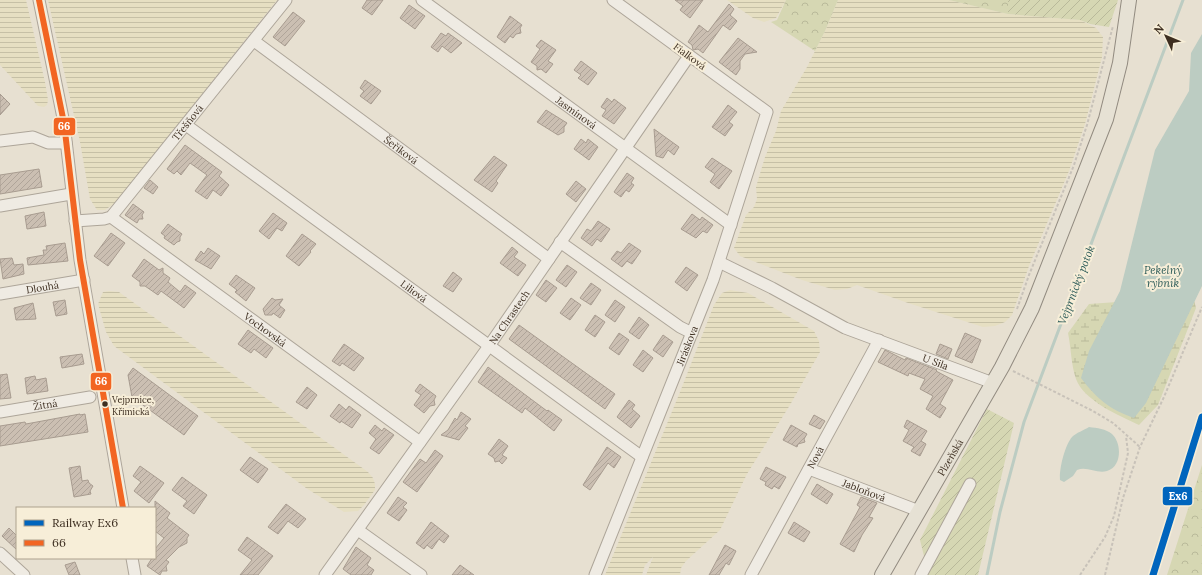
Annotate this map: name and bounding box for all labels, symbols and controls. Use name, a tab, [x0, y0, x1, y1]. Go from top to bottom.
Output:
north arrow	[1146, 16, 1186, 56]
text: N	[1151, 21, 1167, 37]
street label: Fialková	[671, 40, 709, 73]
street label: Jasmínová	[552, 93, 599, 132]
street label: Třešňová	[169, 102, 206, 143]
line badge: 66	[53, 117, 76, 136]
text: 66	[58, 119, 70, 133]
street label: Šeříková	[381, 133, 421, 167]
water label: Vejprnický potok	[1054, 243, 1098, 327]
water label: Pekelný rybník	[1144, 263, 1182, 290]
street label: Liliová	[398, 277, 430, 305]
street label: Dlouhá	[25, 278, 60, 297]
street label: Na Chrastech	[486, 288, 533, 347]
street label: Vochovská	[241, 309, 289, 350]
street label: Jiráskova	[673, 324, 701, 369]
street label: U Sila	[921, 351, 950, 373]
line badge: 66	[90, 372, 112, 391]
text: 66	[95, 374, 107, 388]
place label: Vejprnice, Křimická	[111, 394, 154, 417]
street label: Žitná	[32, 397, 58, 413]
marker: Vejprnice, Křimická	[100, 399, 110, 409]
street label: Plzeňská	[935, 437, 966, 478]
street label: Nová	[804, 444, 827, 471]
street label: Jabloňová	[840, 476, 887, 505]
line badge: Ex6	[1162, 486, 1193, 506]
text: Ex6	[1168, 489, 1188, 503]
legend	[16, 507, 156, 559]
text: Railway Ex6	[52, 515, 118, 530]
text: 66	[52, 535, 66, 550]

